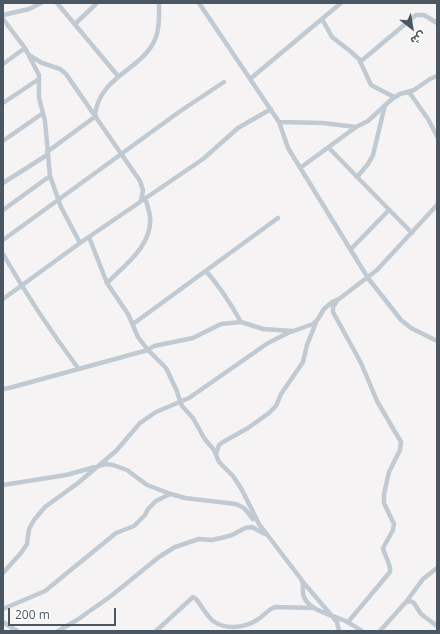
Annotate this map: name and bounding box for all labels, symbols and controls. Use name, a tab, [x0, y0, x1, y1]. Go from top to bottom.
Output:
north arrow	[392, 8, 432, 48]
text: ش	[408, 28, 429, 49]
scale bar	[10, 600, 118, 626]
text: 200 m	[15, 606, 50, 623]

